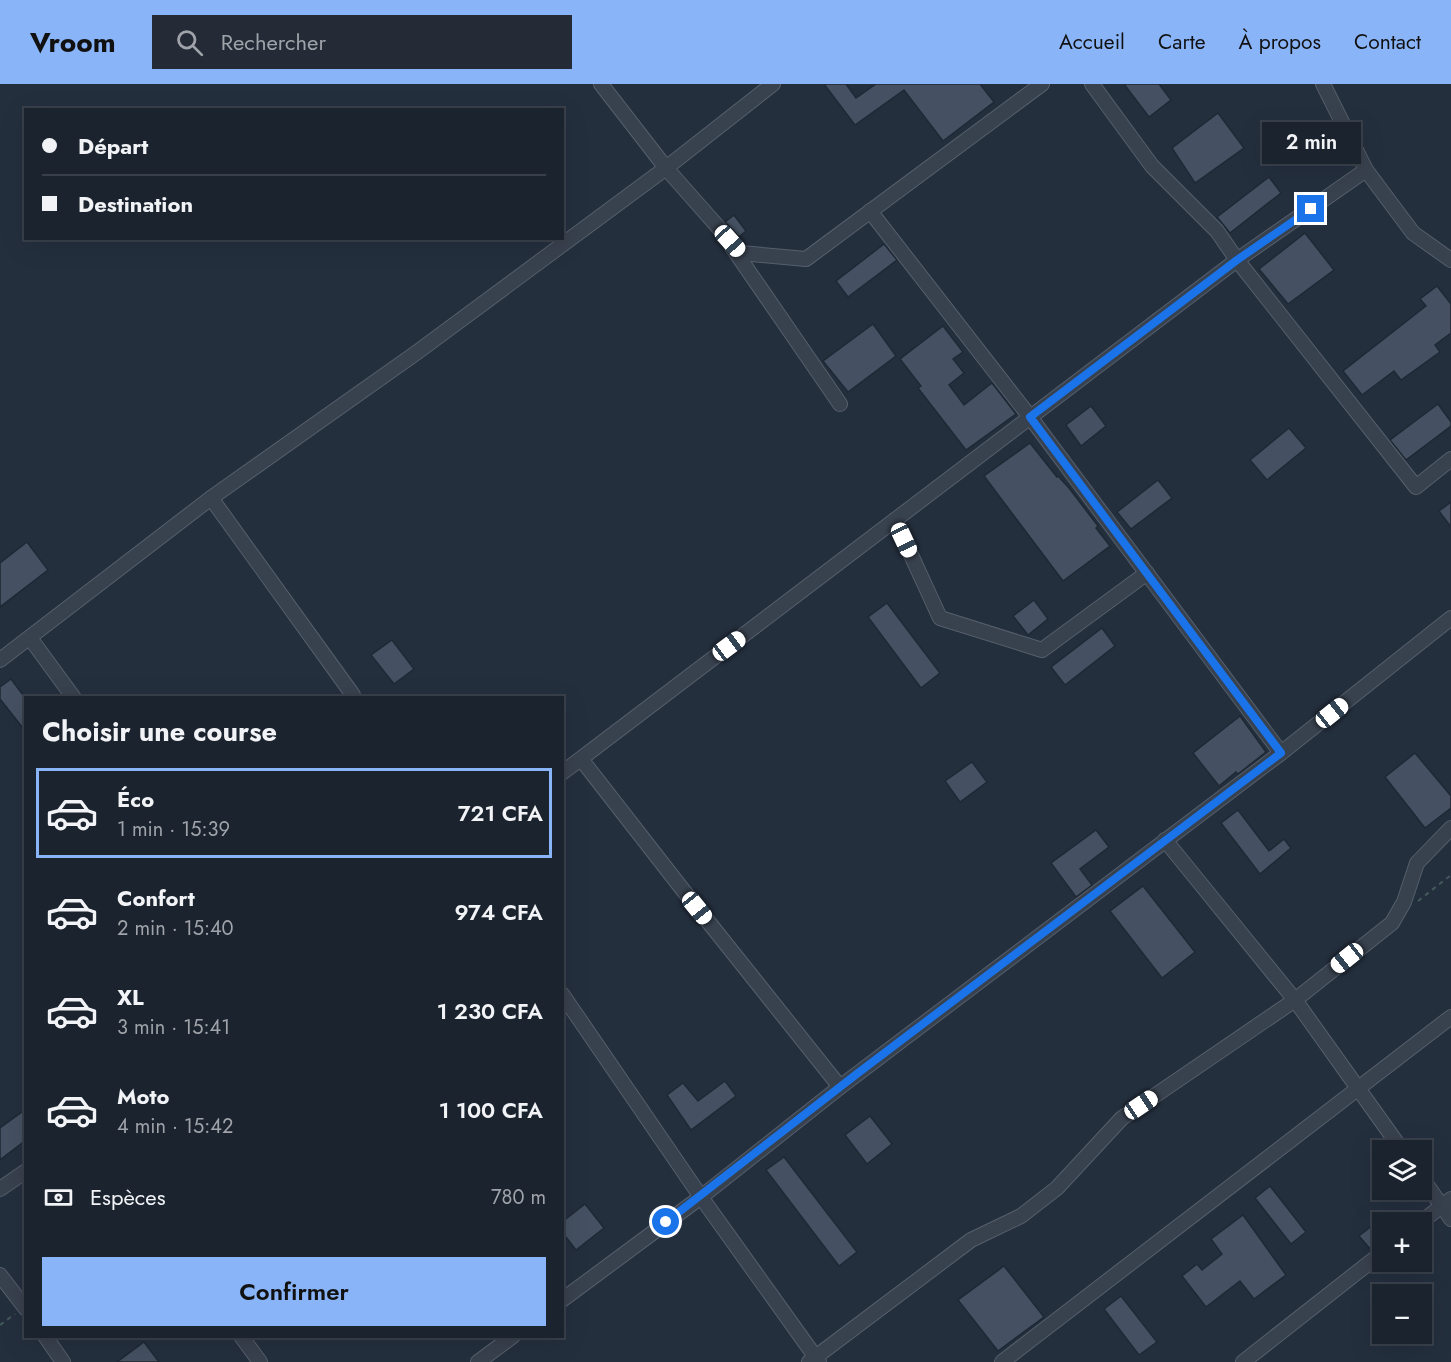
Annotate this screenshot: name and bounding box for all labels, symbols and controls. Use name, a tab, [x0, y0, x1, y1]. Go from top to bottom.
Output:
search box	[152, 15, 572, 69]
text: Vroom	[30, 22, 116, 63]
icon: search	[173, 26, 206, 59]
text: Rechercher	[221, 26, 326, 58]
text: Accueil	[1059, 27, 1125, 57]
text: Carte	[1158, 27, 1206, 57]
text: À propos	[1239, 27, 1321, 57]
text: Contact	[1354, 27, 1421, 57]
callout: 2 min	[1262, 122, 1360, 164]
text: 2 min	[1286, 128, 1337, 157]
text: Départ	[78, 130, 148, 162]
text: Destination	[78, 188, 193, 220]
route end	[1297, 195, 1324, 222]
car	[711, 222, 749, 260]
car	[888, 520, 920, 560]
car	[709, 628, 749, 664]
car	[1312, 695, 1352, 731]
text: Choisir une course	[42, 712, 277, 751]
text: Éco	[117, 783, 154, 815]
icon: car	[45, 786, 99, 840]
text: 721 CFA	[458, 797, 543, 829]
text: 1 min · 15:39	[117, 815, 230, 844]
text: Confort	[117, 882, 195, 914]
icon: car	[45, 885, 99, 939]
car	[679, 888, 715, 928]
text: 974 CFA	[454, 896, 543, 928]
text: 2 min · 15:40	[117, 914, 234, 943]
car	[1327, 940, 1367, 976]
text: XL	[117, 981, 144, 1013]
icon: car	[45, 984, 99, 1038]
text: 1 230 CFA	[437, 995, 543, 1027]
text: 3 min · 15:41	[117, 1013, 230, 1042]
text: Moto	[117, 1080, 170, 1112]
icon: car	[45, 1083, 99, 1137]
car	[1121, 1087, 1161, 1123]
text: 1 100 CFA	[439, 1094, 543, 1126]
text: 4 min · 15:42	[117, 1112, 233, 1141]
map controls	[1372, 1140, 1432, 1344]
button: layers	[1372, 1140, 1432, 1200]
icon: cash	[42, 1181, 75, 1214]
text: Espèces	[90, 1181, 166, 1213]
text: 780 m	[491, 1183, 546, 1212]
route start	[652, 1208, 679, 1235]
button: +	[1372, 1212, 1432, 1272]
button: Confirmer	[42, 1257, 546, 1326]
button: −	[1372, 1284, 1432, 1344]

